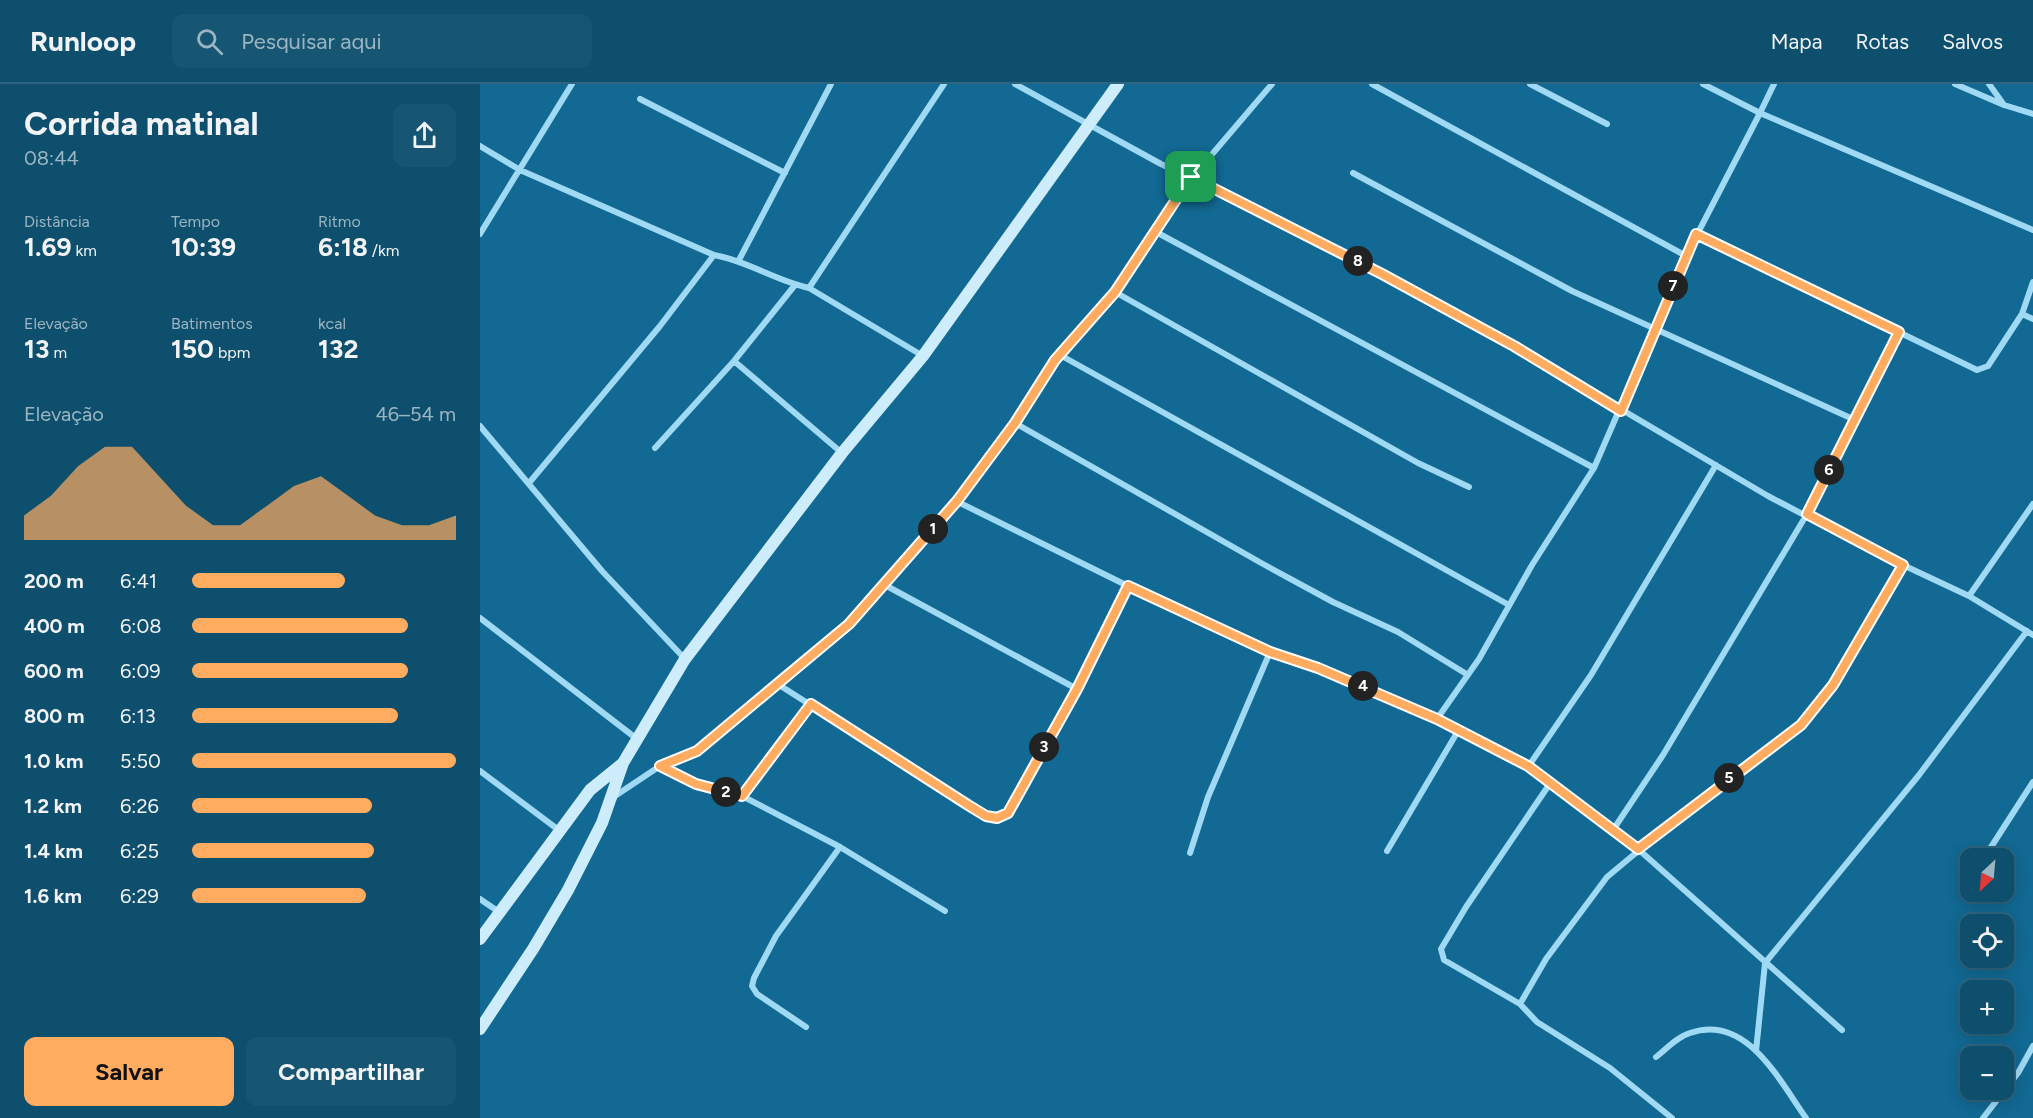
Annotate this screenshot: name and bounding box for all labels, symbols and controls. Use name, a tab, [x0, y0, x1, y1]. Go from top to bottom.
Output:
search box	[172, 14, 592, 68]
text: Runloop	[30, 24, 136, 58]
icon: search	[193, 25, 226, 58]
text: Pesquisar aqui	[241, 28, 382, 55]
text: Mapa	[1771, 29, 1822, 54]
text: Rotas	[1855, 29, 1909, 54]
text: Salvos	[1942, 29, 2003, 54]
text: Corrida matinal	[24, 104, 259, 143]
button: share	[393, 104, 456, 167]
text: 08:44	[24, 146, 79, 170]
pin	[1165, 151, 1216, 202]
icon: arrive	[1174, 160, 1207, 193]
text: Distância	[24, 212, 90, 231]
text: Tempo	[171, 212, 220, 231]
text: Ritmo	[318, 212, 361, 231]
text: 1.69	[24, 231, 72, 263]
text: 10:39	[171, 231, 236, 263]
text: 6:18	[318, 231, 368, 263]
text: km	[72, 241, 97, 260]
text: /km	[368, 241, 399, 260]
pin: 8	[1343, 246, 1373, 276]
text: 8	[1353, 251, 1363, 270]
pin: 7	[1658, 271, 1688, 301]
text: 7	[1669, 276, 1677, 295]
text: Elevação	[24, 314, 88, 333]
text: Batimentos	[171, 314, 253, 333]
text: kcal	[318, 314, 346, 333]
text: 13	[24, 333, 49, 365]
text: 150	[171, 333, 214, 365]
text: 132	[318, 333, 358, 365]
text: m	[49, 343, 67, 362]
text: bpm	[214, 343, 250, 362]
text: Elevação	[24, 402, 104, 426]
text: 46–54 m	[375, 402, 456, 426]
pin: 6	[1814, 455, 1844, 485]
text: 6	[1824, 460, 1834, 479]
pin: 1	[918, 514, 948, 544]
text: 1	[930, 519, 936, 538]
text: 200 m	[24, 569, 84, 593]
text: 6:41	[120, 569, 157, 593]
text: 400 m	[24, 614, 85, 638]
text: 6:08	[120, 614, 161, 638]
text: 600 m	[24, 659, 84, 683]
text: 6:09	[120, 659, 161, 683]
pin: 4	[1348, 671, 1378, 701]
text: 4	[1358, 676, 1368, 695]
text: 800 m	[24, 704, 84, 728]
text: 6:13	[120, 704, 156, 728]
pin: 3	[1029, 732, 1059, 762]
text: 3	[1040, 737, 1048, 756]
text: 1.0 km	[24, 749, 83, 773]
text: 5:50	[120, 749, 161, 773]
pin: 5	[1714, 763, 1744, 793]
text: 5	[1724, 768, 1734, 787]
pin: 2	[711, 777, 741, 807]
text: 2	[721, 782, 731, 801]
text: 1.2 km	[24, 794, 82, 818]
text: 6:26	[120, 794, 159, 818]
text: 1.4 km	[24, 839, 83, 863]
text: 6:25	[120, 839, 159, 863]
north arrow	[1960, 848, 2014, 902]
map controls	[1960, 848, 2014, 1100]
text: 1.6 km	[24, 884, 82, 908]
text: 6:29	[120, 884, 159, 908]
button: locate	[1960, 914, 2014, 968]
button: +	[1960, 980, 2014, 1034]
button: Salvar	[24, 1037, 234, 1106]
button: Compartilhar	[246, 1037, 456, 1106]
button: −	[1960, 1046, 2014, 1100]

